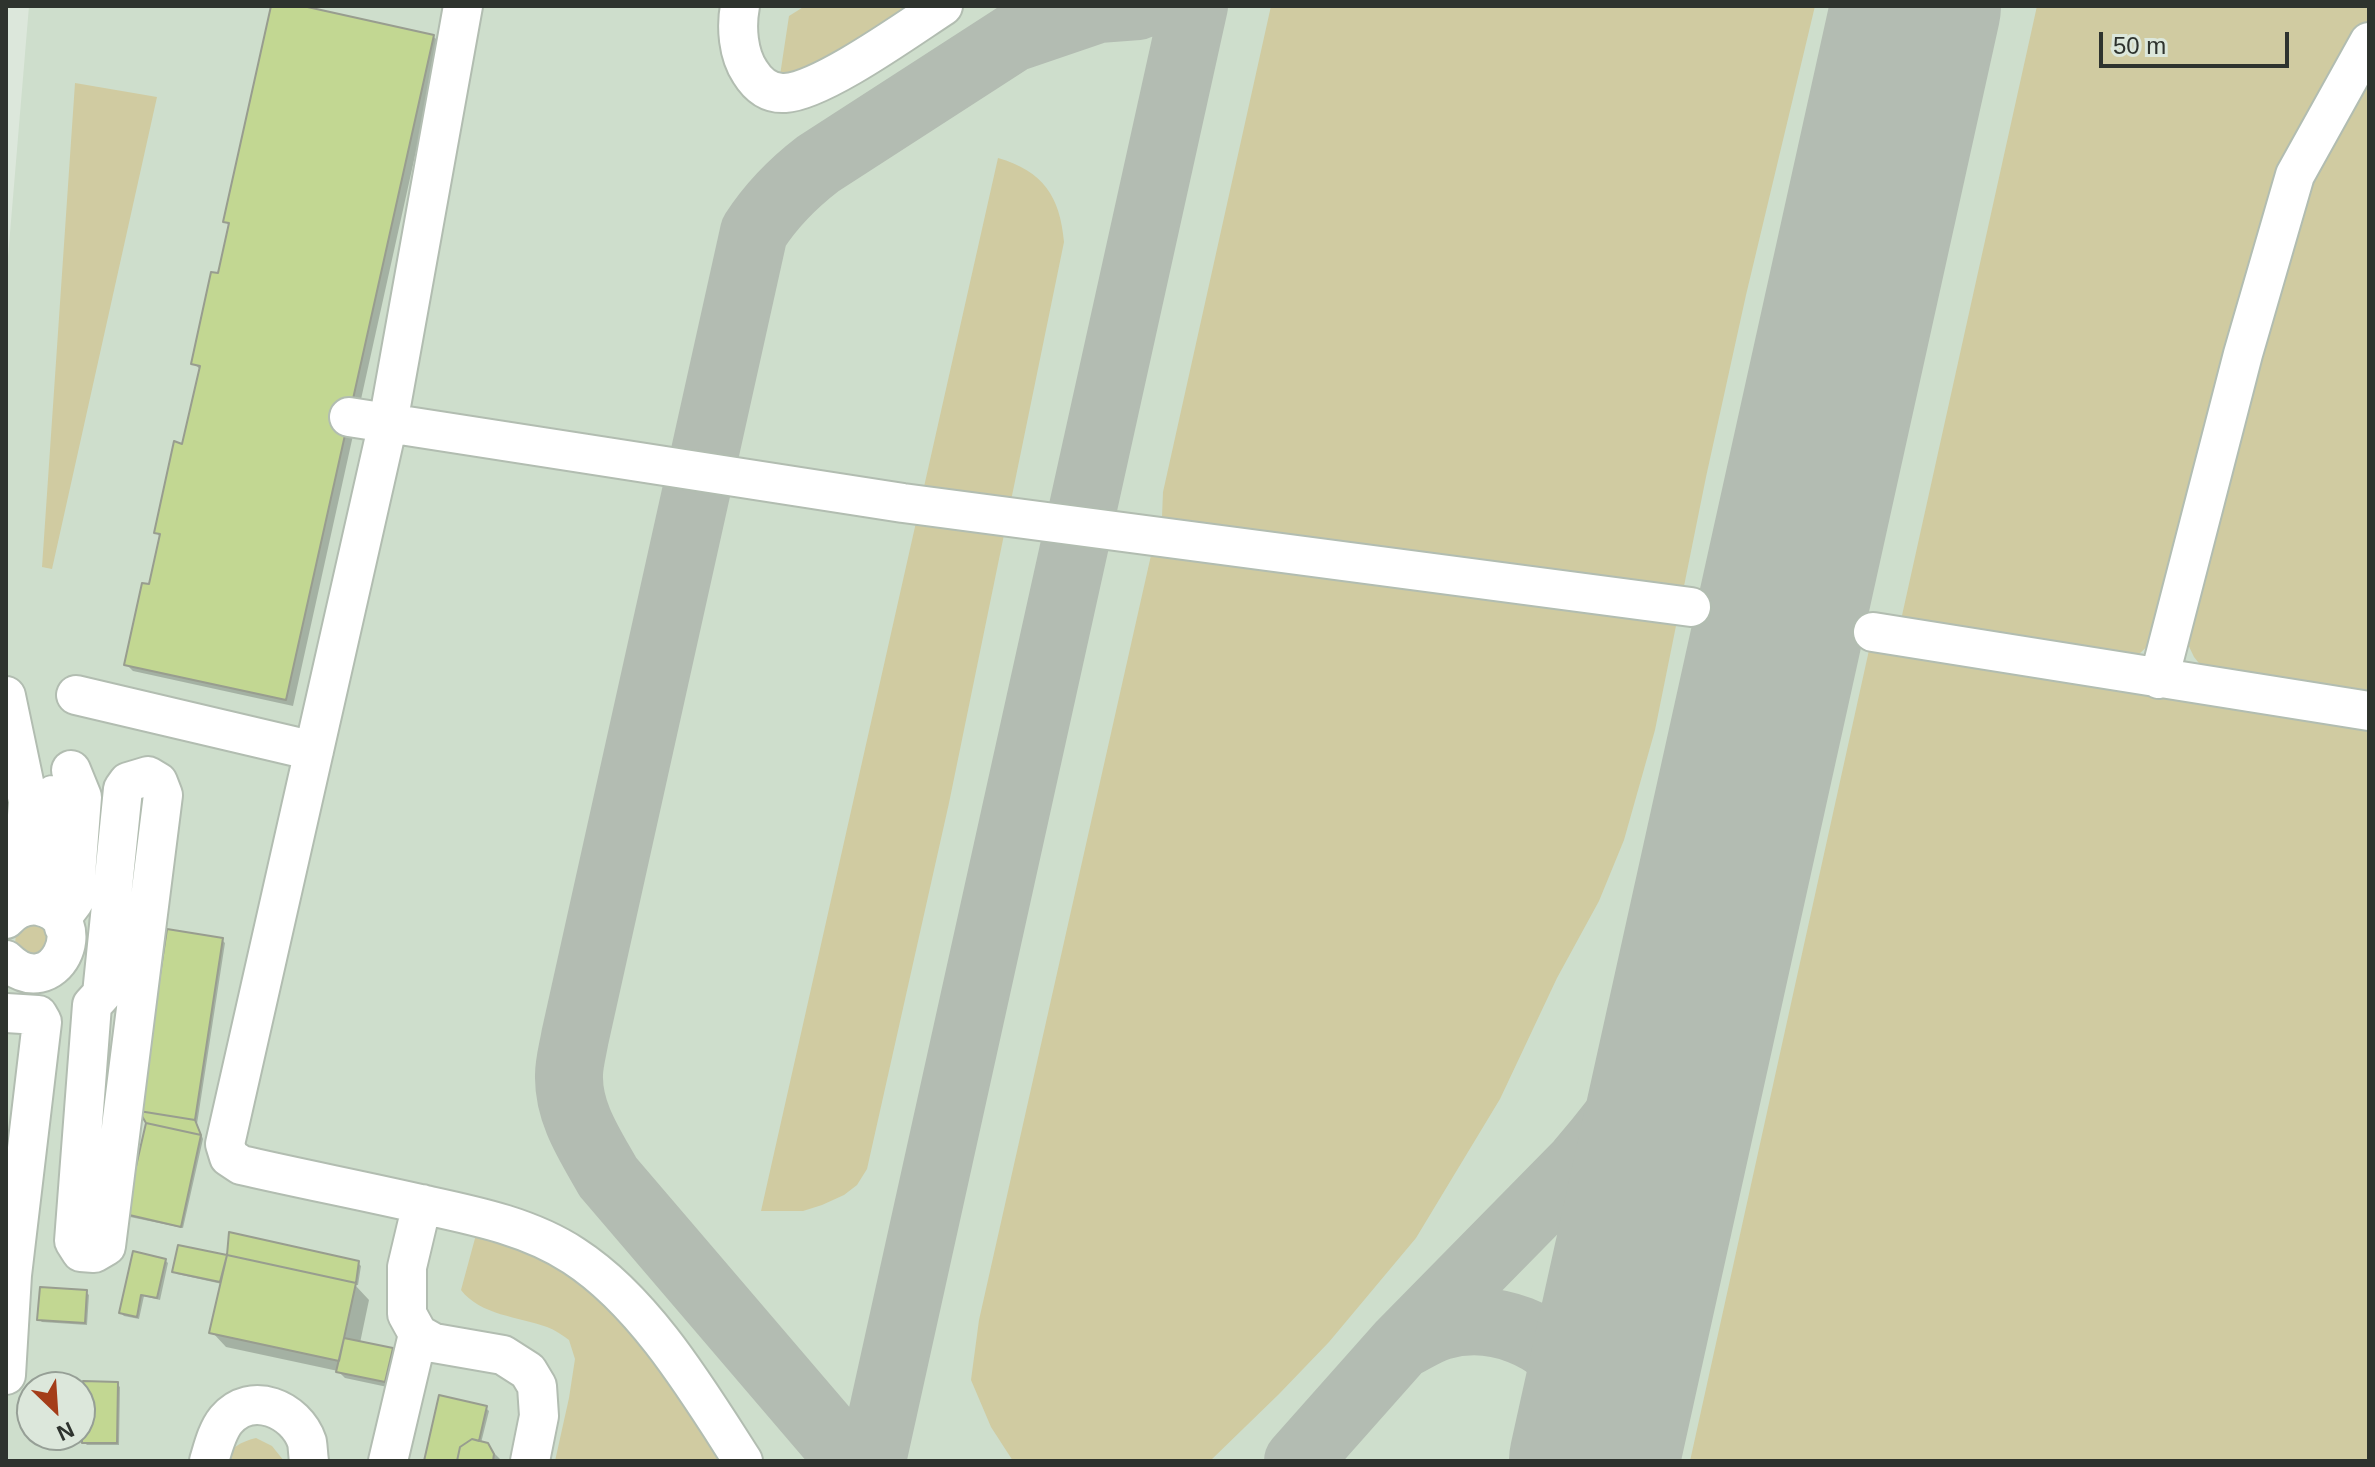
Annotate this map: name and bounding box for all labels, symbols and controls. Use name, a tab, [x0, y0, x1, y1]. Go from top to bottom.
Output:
scale bar	[2103, 16, 2293, 66]
text: 50 m	[2113, 32, 2166, 59]
north arrow	[16, 1371, 96, 1451]
text: N	[53, 1417, 78, 1446]

